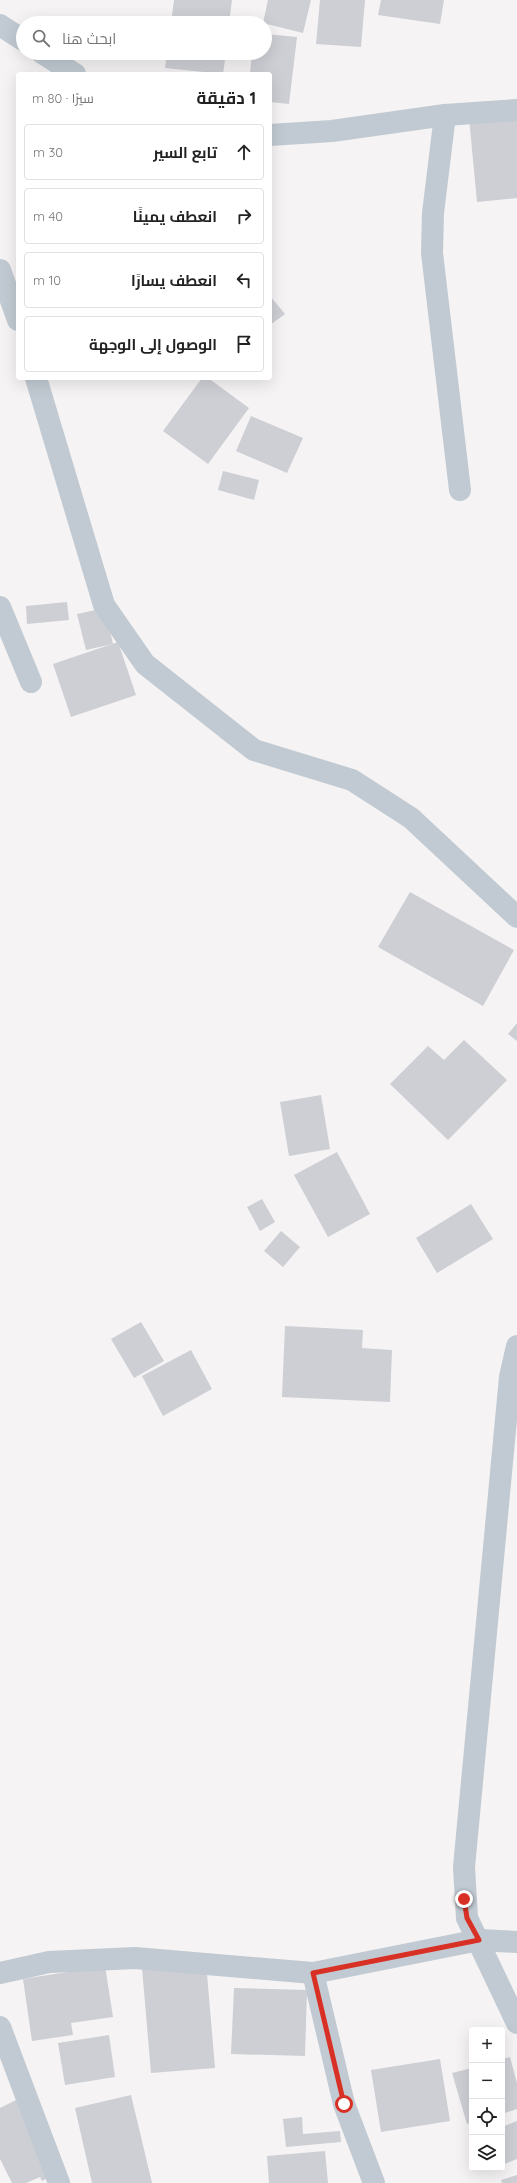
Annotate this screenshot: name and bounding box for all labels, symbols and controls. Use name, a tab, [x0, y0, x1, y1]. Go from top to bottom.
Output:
search box	[16, 16, 272, 60]
icon: search	[30, 27, 52, 49]
text: ابحث هنا	[62, 29, 116, 48]
text: 1 دقيقة	[197, 87, 256, 108]
text: سيرًا · 80 m	[32, 90, 94, 106]
icon: ahead	[233, 141, 255, 163]
text: تابع السير	[153, 143, 217, 162]
text: 30 m	[33, 144, 63, 160]
icon: right	[233, 205, 255, 227]
text: انعطف يمينًا	[133, 207, 217, 226]
text: 40 m	[33, 208, 63, 224]
icon: left	[233, 269, 255, 291]
text: انعطف يسارًا	[131, 271, 217, 290]
text: 10 m	[33, 272, 61, 288]
icon: arrive	[233, 333, 255, 355]
text: الوصول إلى الوجهة	[89, 335, 217, 354]
route end	[455, 1890, 473, 1908]
map controls	[469, 2027, 505, 2171]
button: +	[469, 2027, 505, 2063]
button: −	[469, 2063, 505, 2099]
route start	[335, 2095, 353, 2113]
button: locate	[469, 2099, 505, 2135]
button: layers	[469, 2135, 505, 2171]

